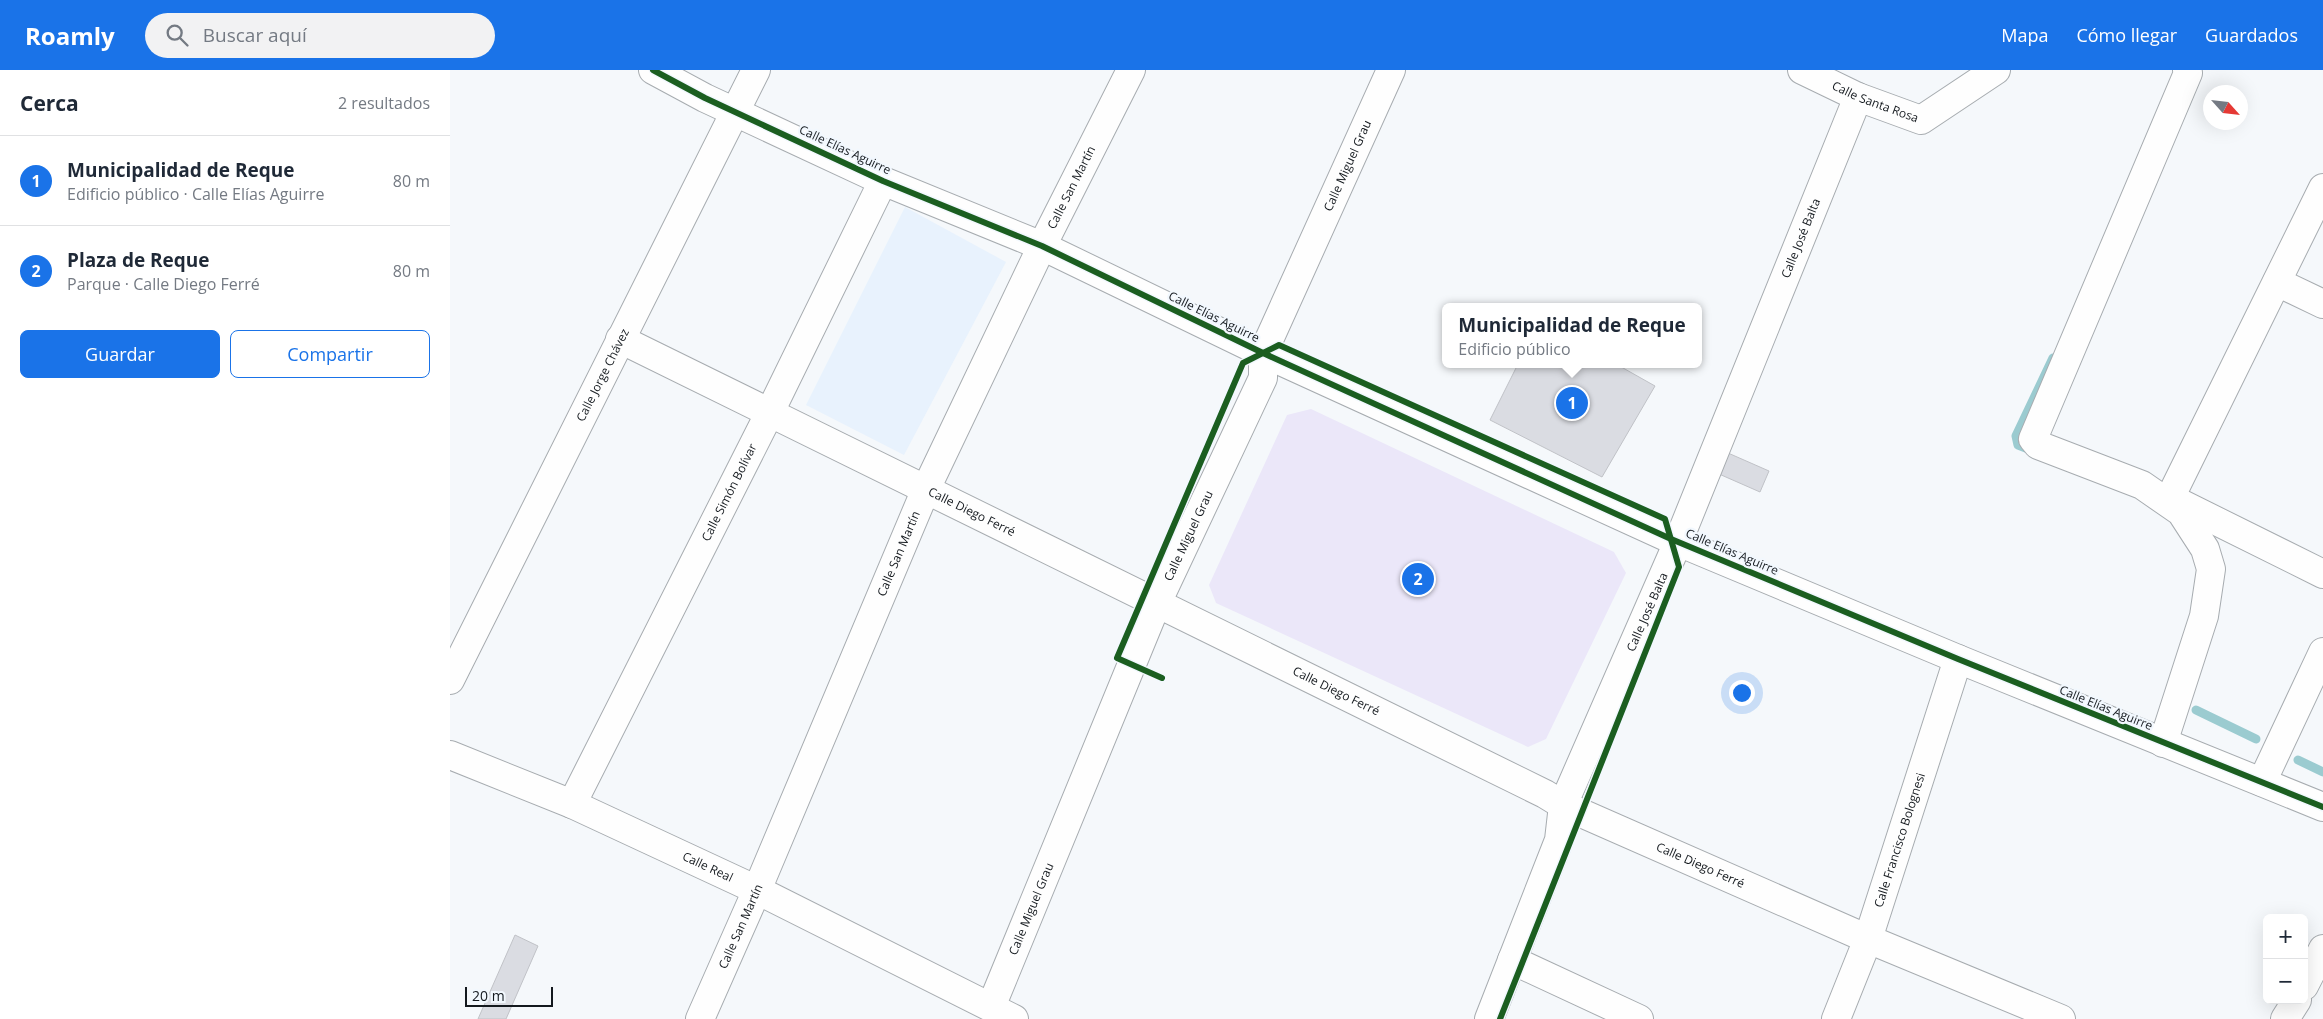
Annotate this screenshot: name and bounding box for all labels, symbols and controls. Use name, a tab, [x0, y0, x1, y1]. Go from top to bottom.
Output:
search box	[145, 13, 495, 58]
text: Roamly	[25, 19, 115, 52]
icon: search	[163, 21, 191, 49]
text: Buscar aquí	[203, 22, 307, 48]
text: Mapa	[2001, 23, 2048, 47]
text: Cómo llegar	[2076, 23, 2177, 47]
text: Guardados	[2205, 23, 2298, 47]
street label: Calle Santa Rosa	[1829, 77, 1921, 126]
north arrow	[2203, 85, 2248, 130]
text: Cerca	[20, 89, 79, 117]
text: 2 resultados	[338, 92, 430, 114]
street label: Calle Miguel Grau	[1319, 117, 1375, 214]
street label: Calle Elías Aguirre	[797, 121, 894, 178]
street label: Calle San Martín	[1043, 143, 1099, 232]
text: Municipalidad de Reque	[67, 157, 295, 183]
text: 1	[31, 170, 41, 192]
text: 80 m	[393, 170, 430, 192]
text: Edificio público · Calle Elías Aguirre	[67, 183, 324, 205]
street label: Calle José Balta	[1777, 196, 1824, 281]
text: Plaza de Reque	[67, 247, 210, 273]
text: 2	[31, 260, 41, 282]
text: 80 m	[393, 260, 430, 282]
text: Parque · Calle Diego Ferré	[67, 273, 260, 295]
street label: Calle Elías Aguirre	[1166, 287, 1263, 346]
popup	[1442, 303, 1702, 368]
text: Municipalidad de Reque	[1458, 312, 1686, 338]
street label: Calle Jorge Chávez	[572, 325, 633, 424]
button: Guardar	[20, 330, 220, 378]
button: Compartir	[230, 330, 430, 378]
text: Edificio público	[1458, 338, 1571, 360]
pin: 1	[1556, 384, 1588, 422]
street label: Calle Simón Bolívar	[697, 440, 761, 544]
street label: Calle Diego Ferré	[926, 483, 1019, 540]
street label: Calle Miguel Grau	[1160, 487, 1217, 584]
street label: Calle San Martín	[873, 508, 924, 599]
street label: Calle Elías Aguirre	[1683, 524, 1782, 579]
pin: 2	[1402, 560, 1434, 598]
street label: Calle José Balta	[1622, 570, 1672, 654]
street label: Calle Diego Ferré	[1290, 662, 1383, 719]
your location	[1729, 680, 1755, 706]
street label: Calle Elías Aguirre	[2057, 681, 2156, 734]
street label: Calle Francisco Bolognesi	[1870, 771, 1929, 909]
street label: Calle Diego Ferré	[1654, 838, 1748, 892]
street label: Calle Real	[680, 847, 736, 886]
street label: Calle Miguel Grau	[1004, 860, 1057, 958]
street label: Calle San Martín	[714, 881, 766, 971]
map controls	[2263, 914, 2308, 1004]
button: +	[2263, 914, 2308, 959]
button: −	[2263, 959, 2308, 1004]
scale bar	[465, 984, 552, 1007]
text: 20 m	[472, 986, 505, 1005]

